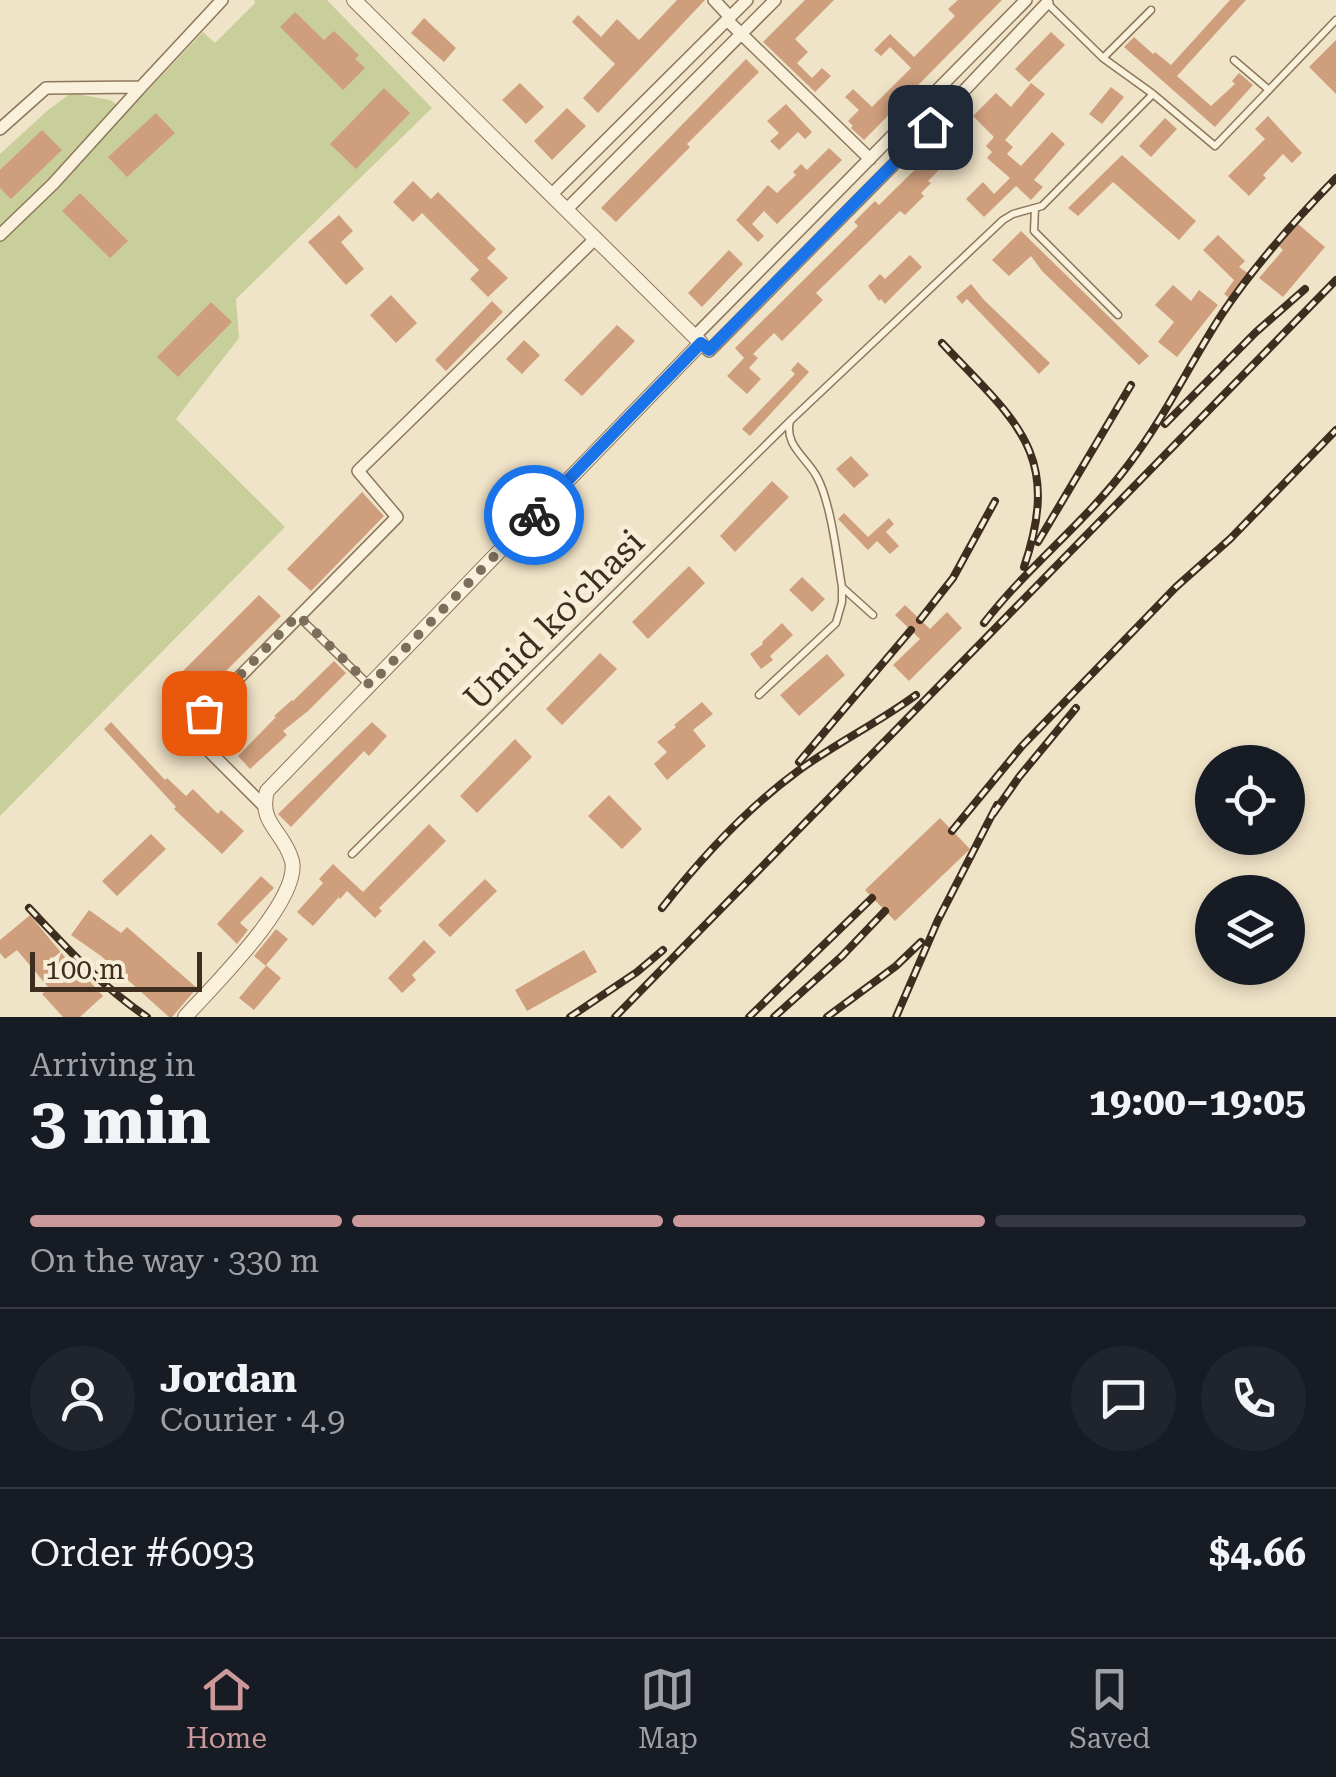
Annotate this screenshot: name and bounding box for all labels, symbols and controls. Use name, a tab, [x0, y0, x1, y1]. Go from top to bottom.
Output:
pin	[888, 85, 973, 170]
icon: home	[903, 100, 958, 155]
courier	[484, 465, 584, 565]
icon: bike	[507, 488, 562, 543]
street label: Umid ko'chasi	[456, 522, 653, 719]
pin	[162, 671, 247, 756]
icon: bag	[177, 686, 232, 741]
map controls	[1195, 745, 1305, 985]
button: locate	[1195, 745, 1305, 855]
button: layers	[1195, 875, 1305, 985]
scale bar	[30, 947, 202, 991]
text: 100 m	[45, 953, 125, 986]
text: Arriving in	[30, 1046, 195, 1084]
text: 19:00–19:05	[1089, 1080, 1306, 1124]
text: 3 min	[30, 1083, 211, 1159]
text: On the way · 330 m	[30, 1242, 319, 1280]
button: person	[30, 1346, 135, 1451]
button: chat	[1071, 1346, 1176, 1451]
button: phone	[1201, 1346, 1306, 1451]
text: Jordan	[160, 1357, 297, 1401]
text: Courier · 4.9	[160, 1401, 345, 1439]
text: Order #6093	[30, 1531, 255, 1575]
text: $4.66	[1209, 1531, 1306, 1575]
tab: Home	[186, 1662, 267, 1755]
tab: Map	[638, 1662, 698, 1755]
tab: Saved	[1069, 1662, 1150, 1755]

